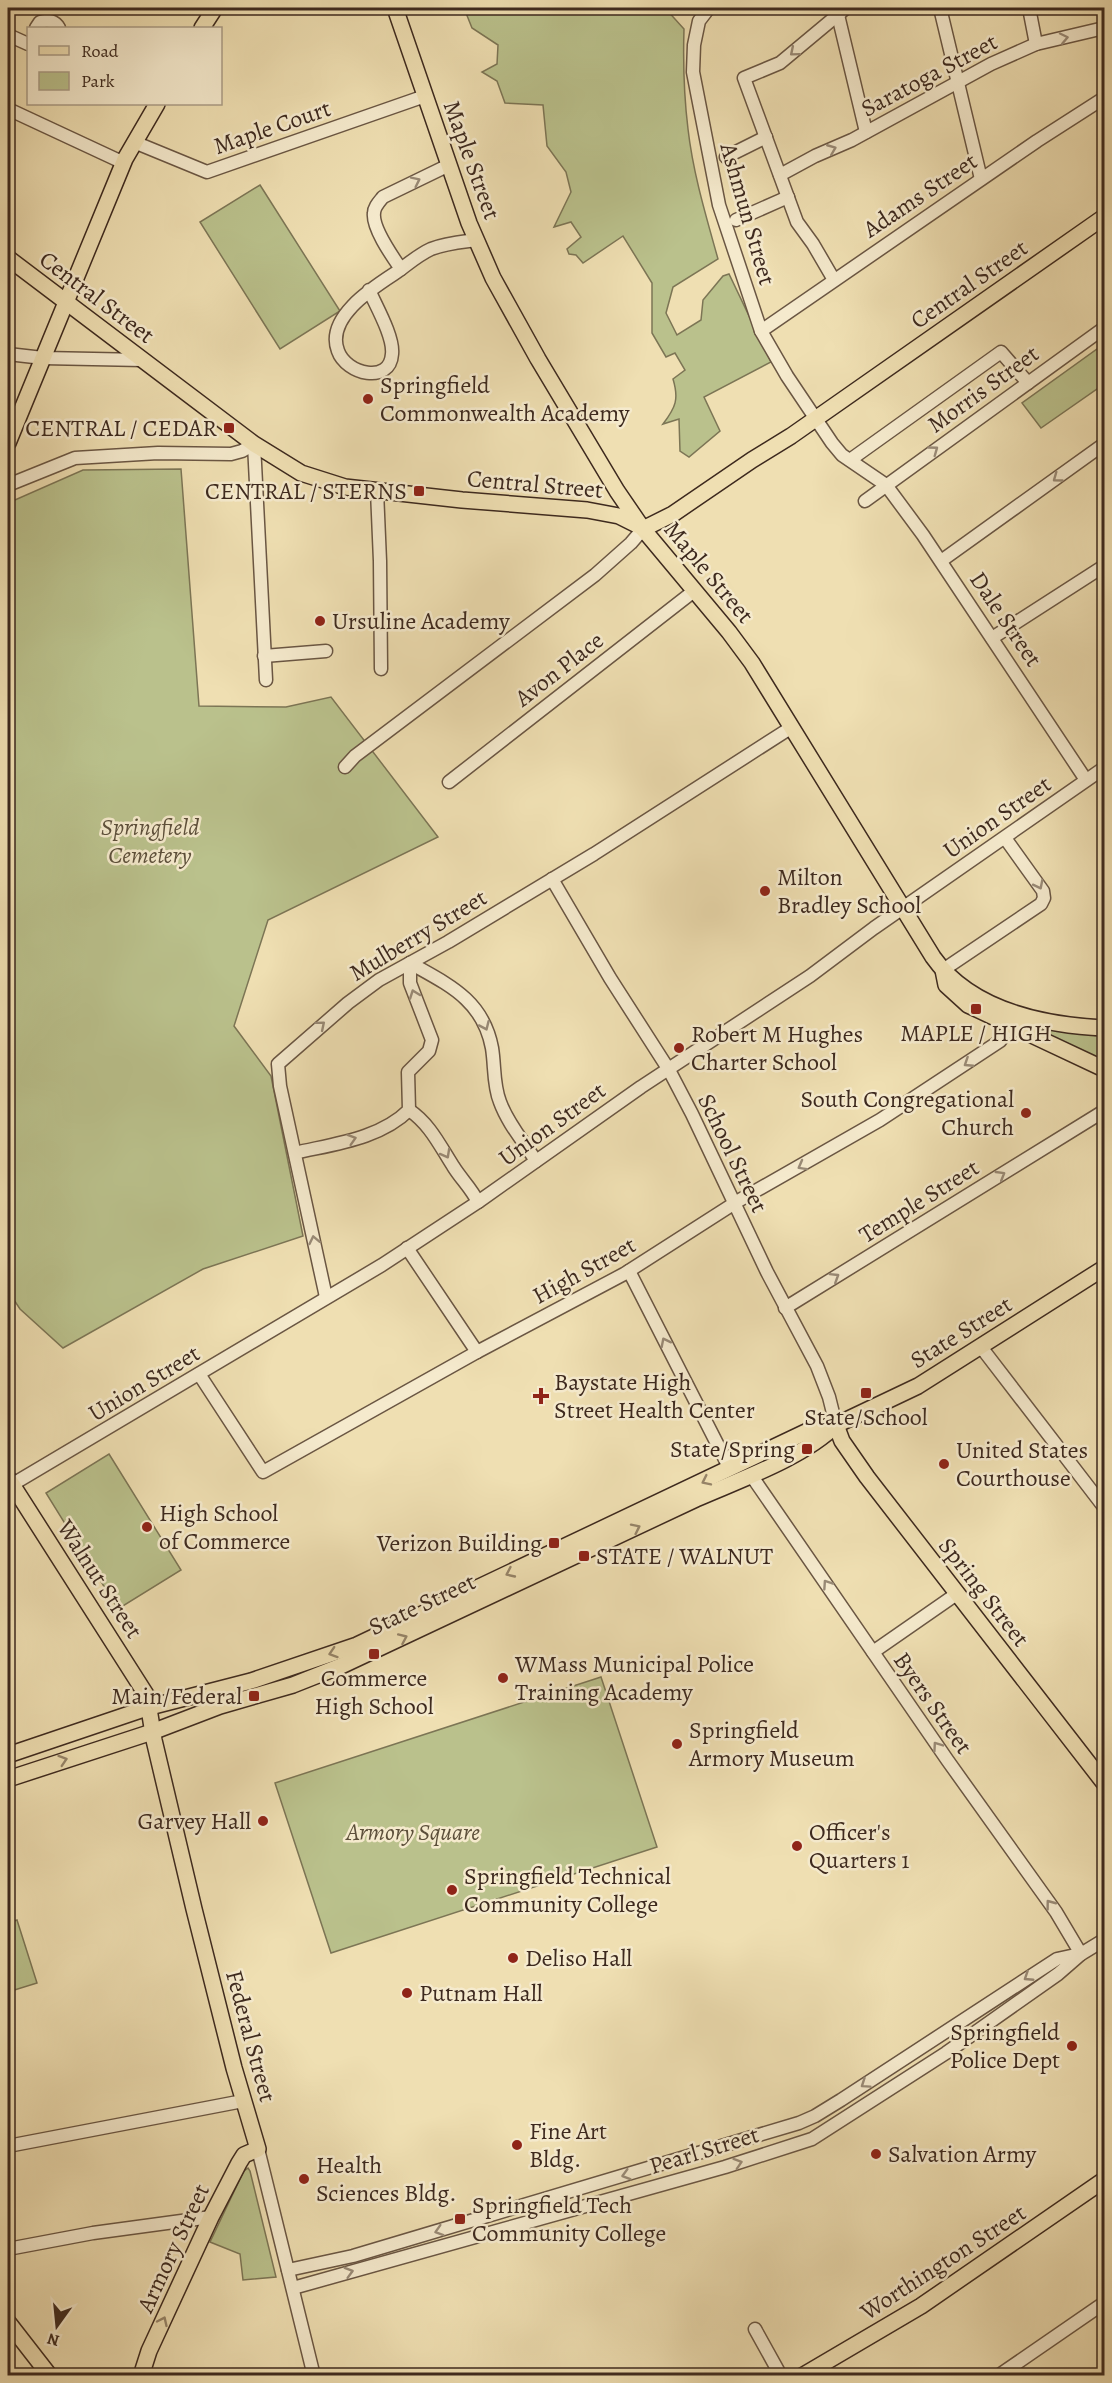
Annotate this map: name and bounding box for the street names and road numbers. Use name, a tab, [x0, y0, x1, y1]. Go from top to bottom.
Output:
street label: Saratoga Street	[855, 26, 1003, 124]
street label: Maple Court	[209, 92, 335, 162]
street label: Maple Street	[436, 96, 508, 224]
street label: Ashmun Street	[712, 138, 784, 289]
street label: Adams Street	[856, 145, 983, 245]
street label: Central Street	[904, 232, 1034, 336]
street label: Central Street	[33, 243, 161, 351]
street label: Morris Street	[921, 338, 1045, 440]
street label: Central Street	[466, 462, 604, 506]
street label: Maple Street	[657, 514, 761, 630]
street label: Dale Street	[962, 565, 1050, 673]
street label: Avon Place	[507, 624, 610, 714]
street label: Union Street	[937, 768, 1057, 866]
street label: Mulberry Street	[343, 881, 493, 989]
street label: Union Street	[492, 1074, 612, 1174]
street label: School Street	[690, 1088, 776, 1218]
street label: Temple Street	[853, 1152, 985, 1250]
street label: High Street	[527, 1229, 641, 1311]
street label: State Street	[904, 1288, 1018, 1376]
street label: Union Street	[82, 1337, 206, 1429]
street label: Walnut Street	[49, 1513, 150, 1645]
street label: Spring Street	[931, 1531, 1037, 1653]
street label: State Street	[363, 1565, 481, 1643]
street label: Byers Street	[886, 1646, 980, 1760]
street label: Federal Street	[218, 1966, 284, 2106]
street label: Pearl Street	[645, 2118, 763, 2182]
street label: Armory Street	[129, 2178, 217, 2319]
street label: Worthington Street	[853, 2196, 1032, 2328]

